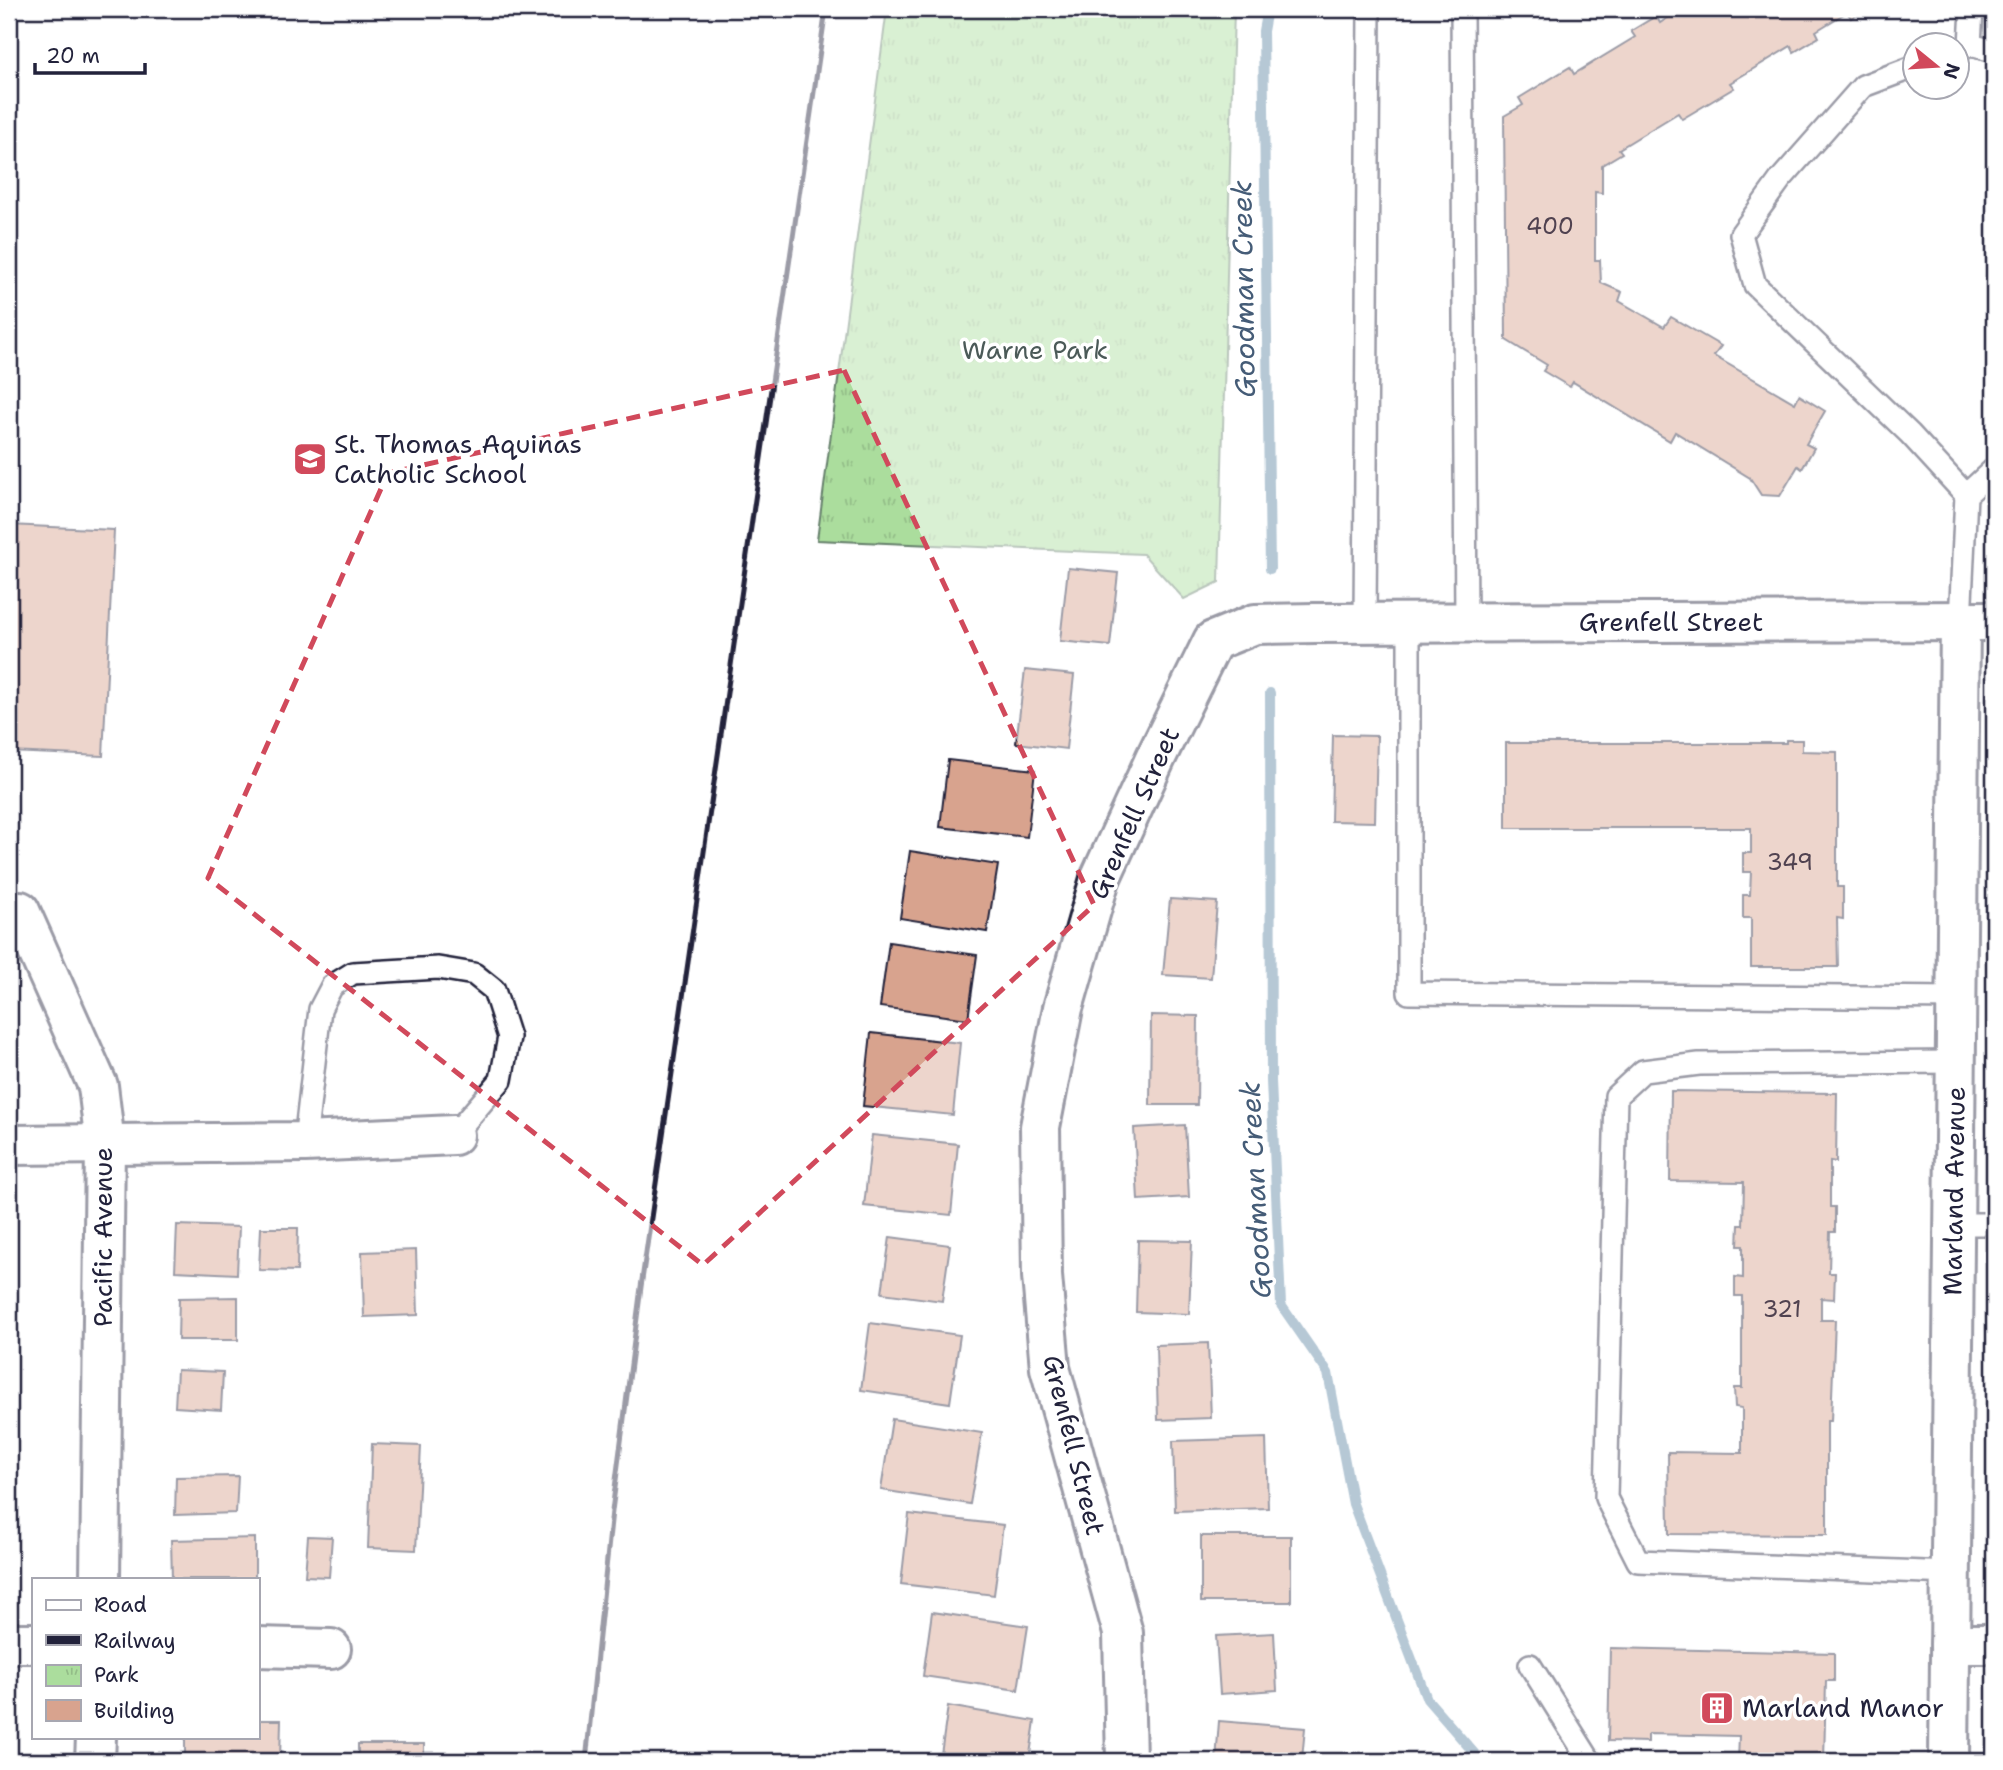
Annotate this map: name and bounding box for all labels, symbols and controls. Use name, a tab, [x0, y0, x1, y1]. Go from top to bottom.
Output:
scale bar	[35, 32, 145, 76]
north arrow	[1902, 32, 1972, 102]
text: 20 m	[46, 42, 100, 70]
text: N	[1937, 60, 1966, 82]
water label: Goodman Creek	[1222, 180, 1264, 398]
house number: 400	[1526, 211, 1574, 241]
park label: Warne Park	[962, 332, 1108, 367]
place label: St. Thomas Aquinas Catholic School	[334, 426, 582, 491]
school or university icon: St. Thomas Aquinas Catholic School	[291, 440, 329, 478]
street label: Grenfell Street	[1579, 604, 1763, 639]
street label: Grenfell Street	[1080, 721, 1187, 904]
house number: 349	[1767, 847, 1813, 877]
water label: Goodman Creek	[1230, 1081, 1280, 1299]
street label: Marland Avenue	[1934, 1086, 1973, 1296]
street label: Pacific Avenue	[85, 1147, 120, 1327]
house number: 321	[1762, 1294, 1802, 1324]
street label: Grenfell Street	[1035, 1351, 1114, 1539]
legend	[32, 1578, 259, 1738]
text: Road	[94, 1591, 147, 1619]
text: Railway	[94, 1627, 176, 1655]
text: Park	[94, 1661, 139, 1689]
building icon: Marland Manor	[1698, 1689, 1736, 1727]
place label: Marland Manor	[1742, 1690, 1944, 1725]
text: Building	[94, 1697, 174, 1725]

